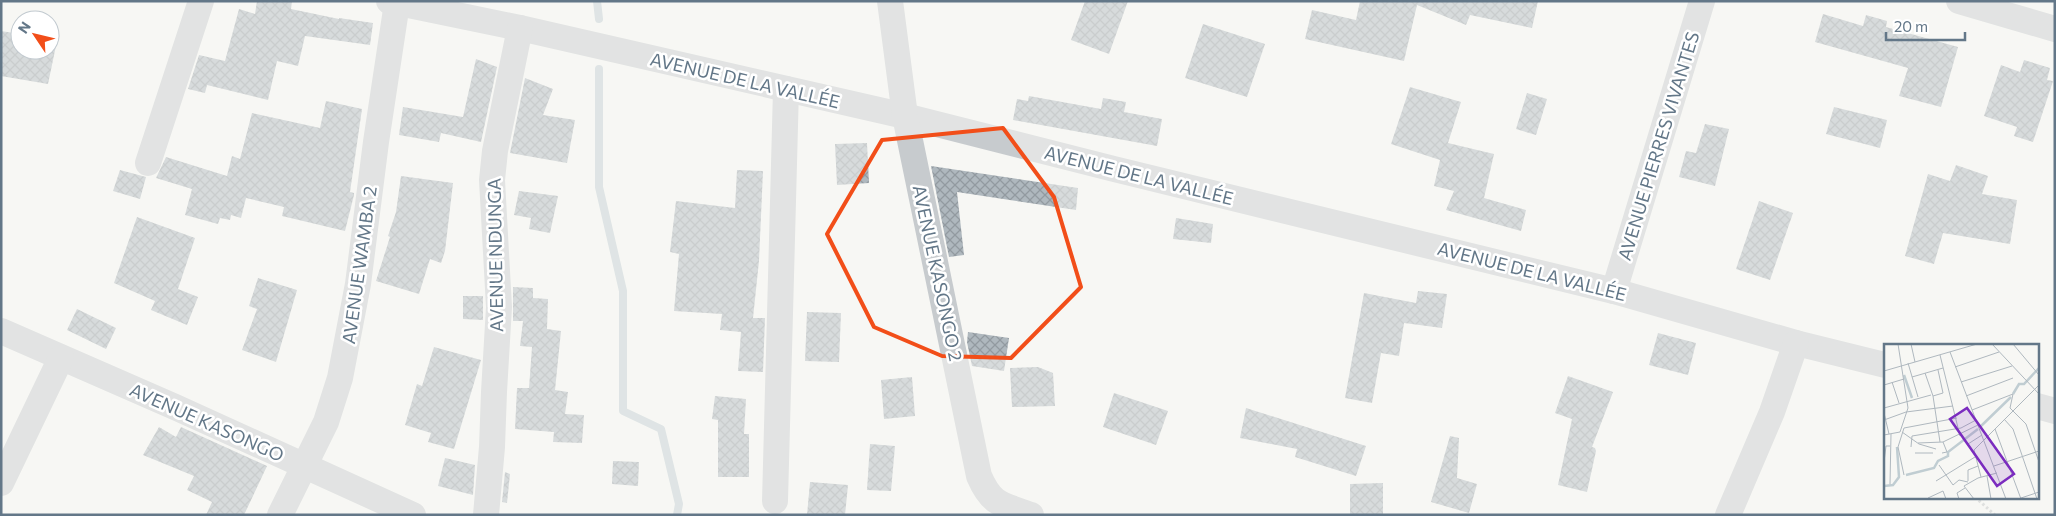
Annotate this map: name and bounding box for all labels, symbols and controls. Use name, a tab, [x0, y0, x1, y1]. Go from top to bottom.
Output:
north arrow	[10, 10, 60, 60]
scale bar	[1886, 10, 1965, 42]
text: 20 m	[1894, 17, 1928, 35]
text: N	[14, 18, 34, 36]
street label: AVENUE PIERRES VIVANTES	[1613, 29, 1703, 263]
street label: AVENUE DE LA VALLÉE	[648, 47, 842, 113]
street label: AVENUE DE LA VALLÉE	[1042, 141, 1236, 209]
street label: AVENUE NDUNGA	[483, 178, 507, 332]
street label: AVENUE KASONGO 2	[909, 183, 967, 363]
street label: AVENUE WAMBA 2	[337, 185, 381, 345]
street label: AVENUE DE LA VALLÉE	[1435, 237, 1629, 305]
inset map	[1884, 344, 2038, 498]
street label: AVENUE KASONGO	[127, 378, 287, 466]

